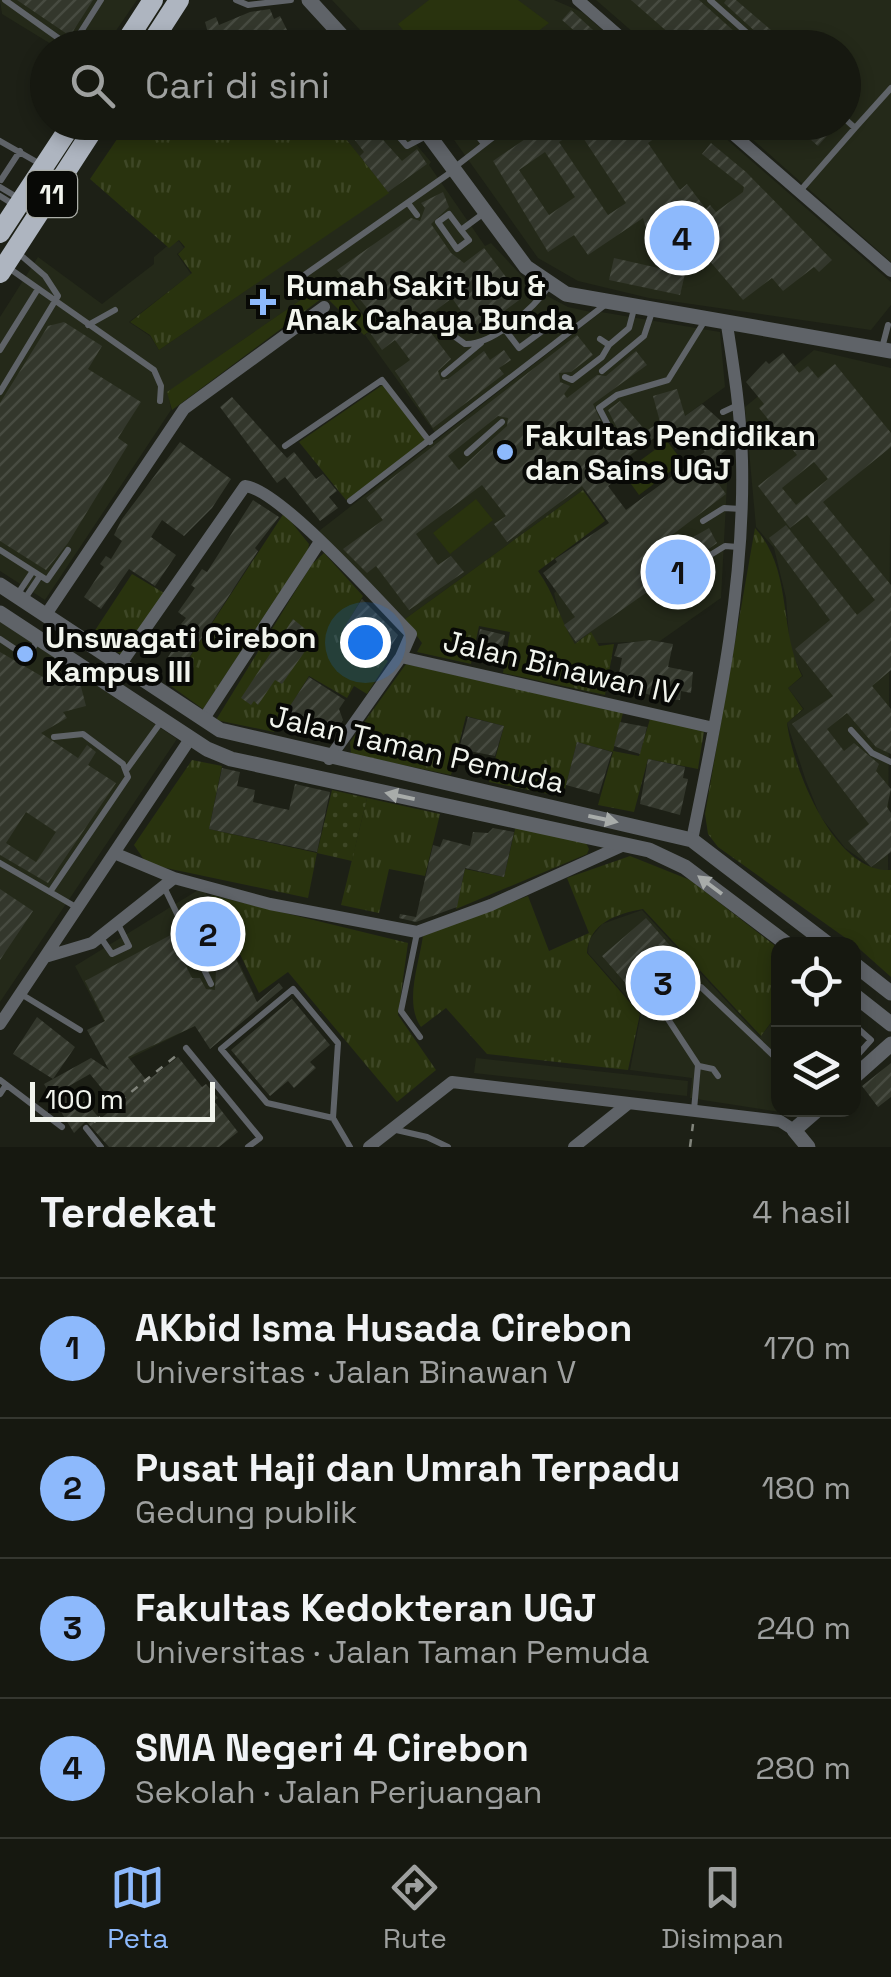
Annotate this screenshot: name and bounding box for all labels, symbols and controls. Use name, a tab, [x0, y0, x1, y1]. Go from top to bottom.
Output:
search box	[30, 30, 861, 140]
icon: search	[65, 58, 120, 113]
text: Cari di sini	[145, 61, 330, 109]
road number: 11	[27, 171, 77, 217]
pin: 4	[650, 200, 714, 276]
place label: Rumah Sakit Ibu & Anak Cahaya Bunda	[286, 266, 574, 339]
marker: Rumah Sakit Ibu & Anak Cahaya Bunda	[250, 289, 276, 315]
place label: Fakultas Pendidikan dan Sains UGJ	[525, 416, 816, 489]
marker: Fakultas Pendidikan dan Sains UGJ	[494, 441, 516, 463]
pin: 1	[646, 534, 710, 610]
your location	[340, 617, 391, 668]
place label: Unswagati Cirebon Kampus III	[45, 618, 317, 691]
street label: Jalan Binawan IV	[439, 621, 683, 713]
marker: Unswagati Cirebon Kampus III	[14, 643, 36, 665]
street label: Jalan Taman Pemuda	[266, 696, 568, 802]
one-way arrow	[385, 788, 416, 803]
one-way arrow	[588, 811, 619, 827]
one-way arrow	[697, 876, 723, 896]
pin: 2	[176, 896, 240, 972]
map controls	[771, 937, 861, 1117]
button: locate	[771, 937, 861, 1027]
pin: 3	[630, 946, 696, 1020]
button: layers	[771, 1027, 861, 1117]
scale bar	[30, 1077, 215, 1122]
text: 100 m	[45, 1081, 124, 1117]
text: Terdekat	[40, 1186, 217, 1239]
text: 4 hasil	[752, 1192, 851, 1232]
text: AKbid Isma Husada Cirebon	[135, 1304, 632, 1352]
text: 1	[65, 1328, 80, 1368]
text: 170 m	[764, 1328, 851, 1368]
text: Universitas · Jalan Binawan V	[135, 1352, 576, 1392]
text: Pusat Haji dan Umrah Terpadu	[135, 1444, 681, 1492]
text: 2	[63, 1468, 82, 1508]
text: 180 m	[761, 1468, 851, 1508]
text: Gedung publik	[135, 1492, 357, 1532]
text: Fakultas Kedokteran UGJ	[135, 1584, 597, 1632]
text: 3	[63, 1608, 82, 1648]
text: 240 m	[756, 1608, 851, 1648]
text: Universitas · Jalan Taman Pemuda	[135, 1632, 650, 1672]
text: SMA Negeri 4 Cirebon	[135, 1724, 529, 1772]
text: 4	[62, 1748, 83, 1788]
text: 280 m	[756, 1748, 851, 1788]
text: Sekolah · Jalan Perjuangan	[135, 1772, 542, 1812]
tab: Peta	[107, 1860, 169, 1956]
tab: Rute	[383, 1860, 447, 1956]
tab: Disimpan	[661, 1860, 784, 1956]

